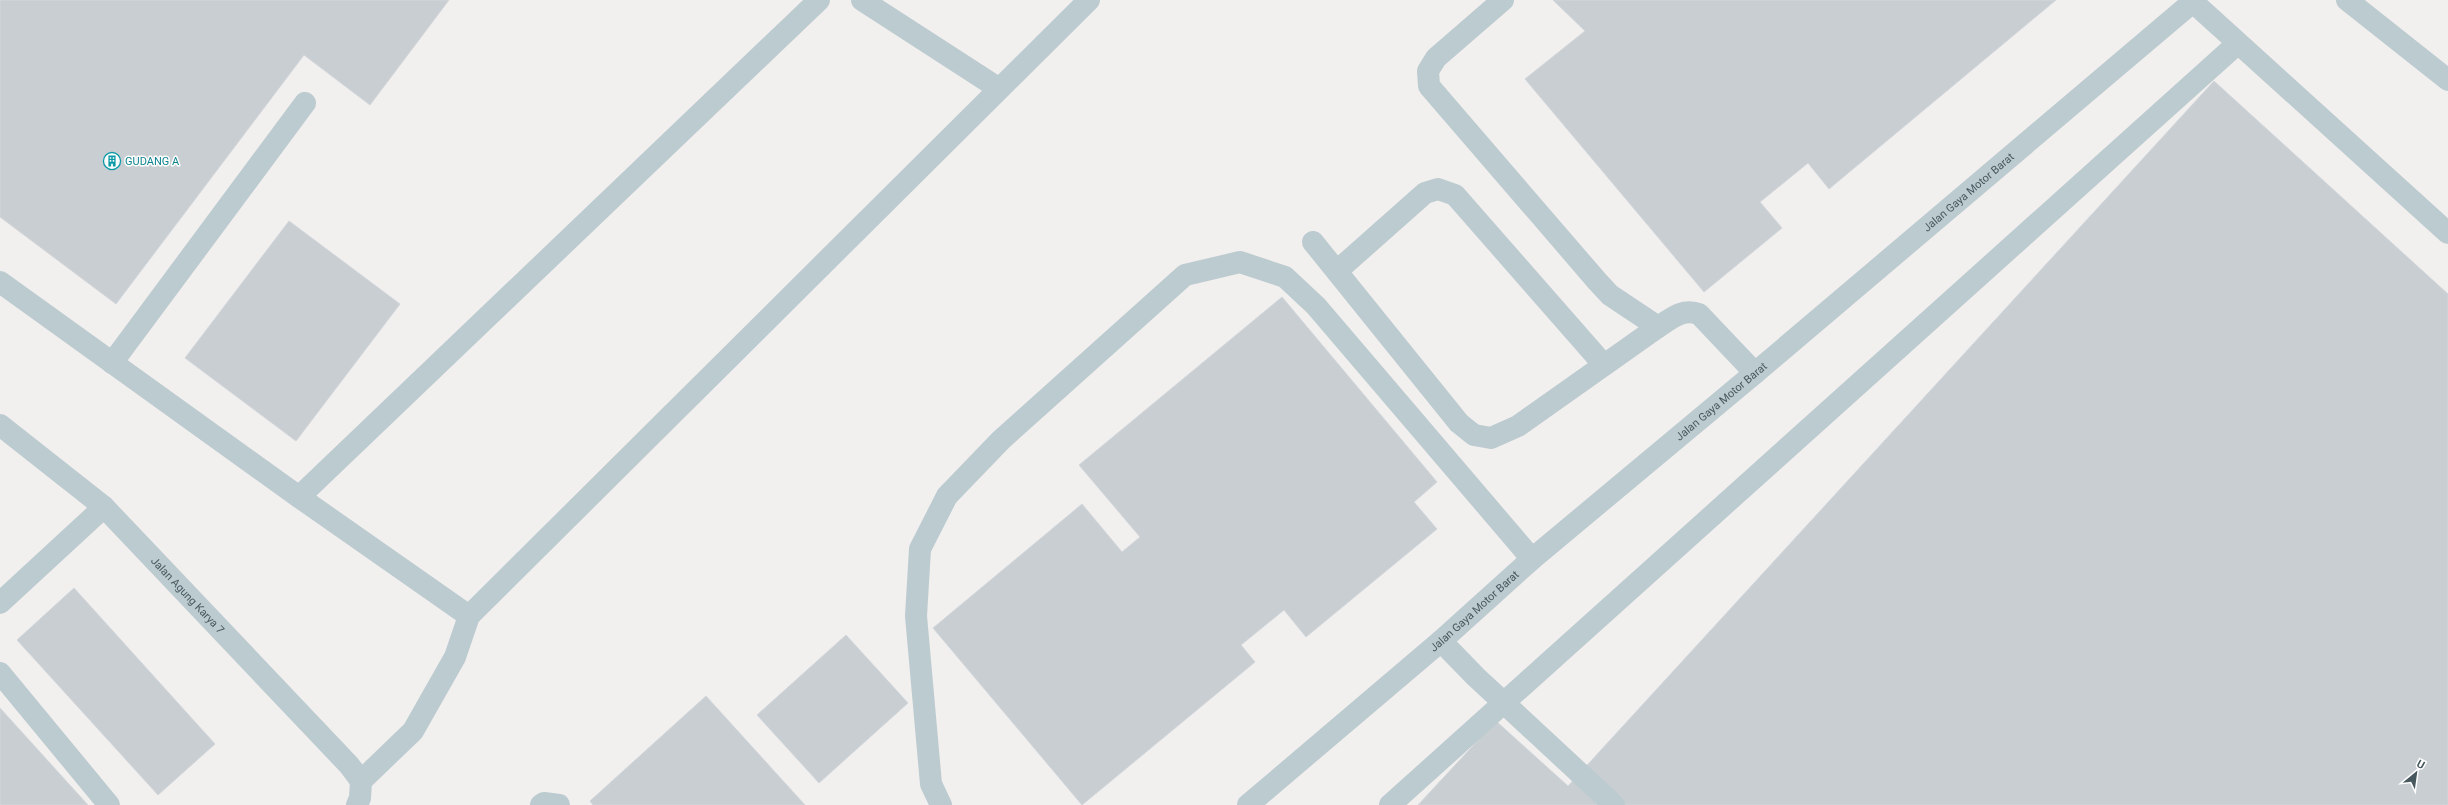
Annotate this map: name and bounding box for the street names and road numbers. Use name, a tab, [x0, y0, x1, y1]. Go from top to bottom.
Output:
street label: Jalan Gaya Motor Barat	[1920, 150, 2017, 234]
street label: Jalan Gaya Motor Barat	[1673, 359, 1770, 443]
street label: Jalan Agung Karya 7	[148, 554, 227, 636]
street label: Jalan Gaya Motor Barat	[1427, 568, 1522, 654]

